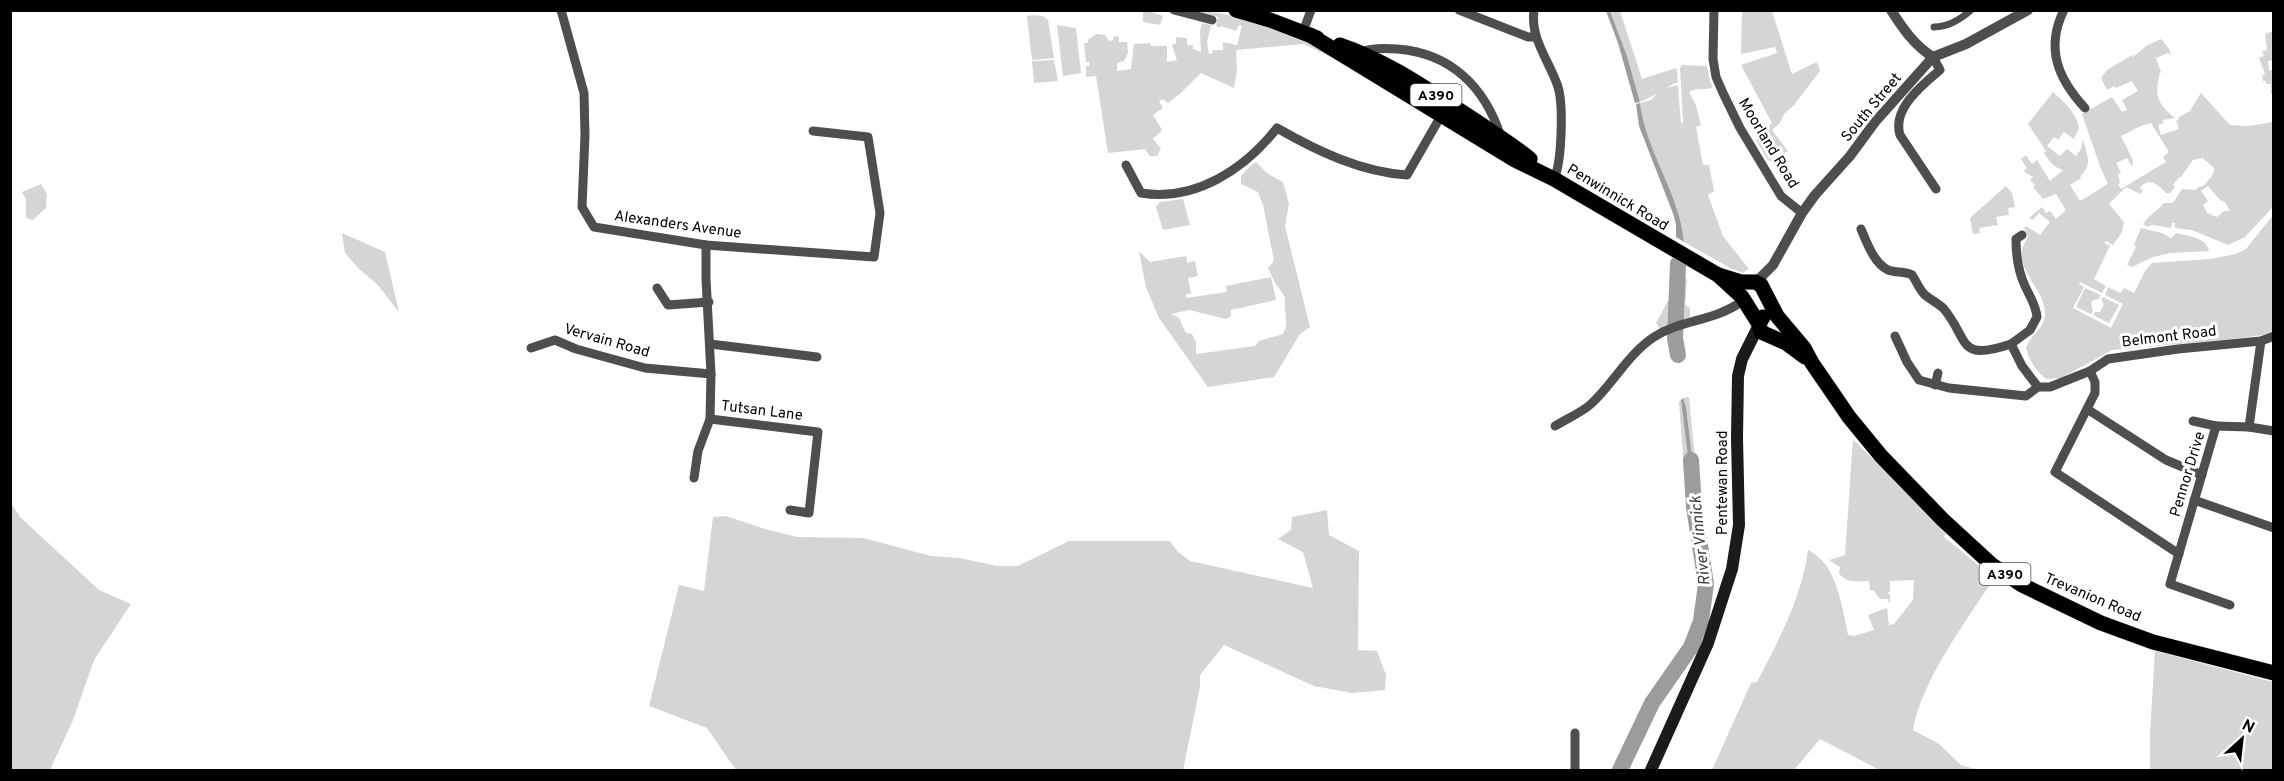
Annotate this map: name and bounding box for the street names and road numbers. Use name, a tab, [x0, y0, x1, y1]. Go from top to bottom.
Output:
street label: South Street	[1838, 70, 1906, 146]
road number: A390	[1410, 84, 1462, 106]
street label: Moorland Road	[1733, 95, 1802, 192]
street label: Penwinnick Road	[1563, 160, 1671, 236]
street label: Alexanders Avenue	[613, 207, 743, 244]
street label: Vervain Road	[562, 320, 652, 363]
street label: Belmont Road	[2121, 322, 2218, 353]
street label: Tutsan Lane	[720, 397, 804, 426]
street label: Pennor Drive	[2166, 429, 2210, 519]
street label: Pentewan Road	[1714, 431, 1733, 535]
road number: A390	[1980, 563, 2030, 585]
street label: Trevanion Road	[2041, 569, 2144, 627]

